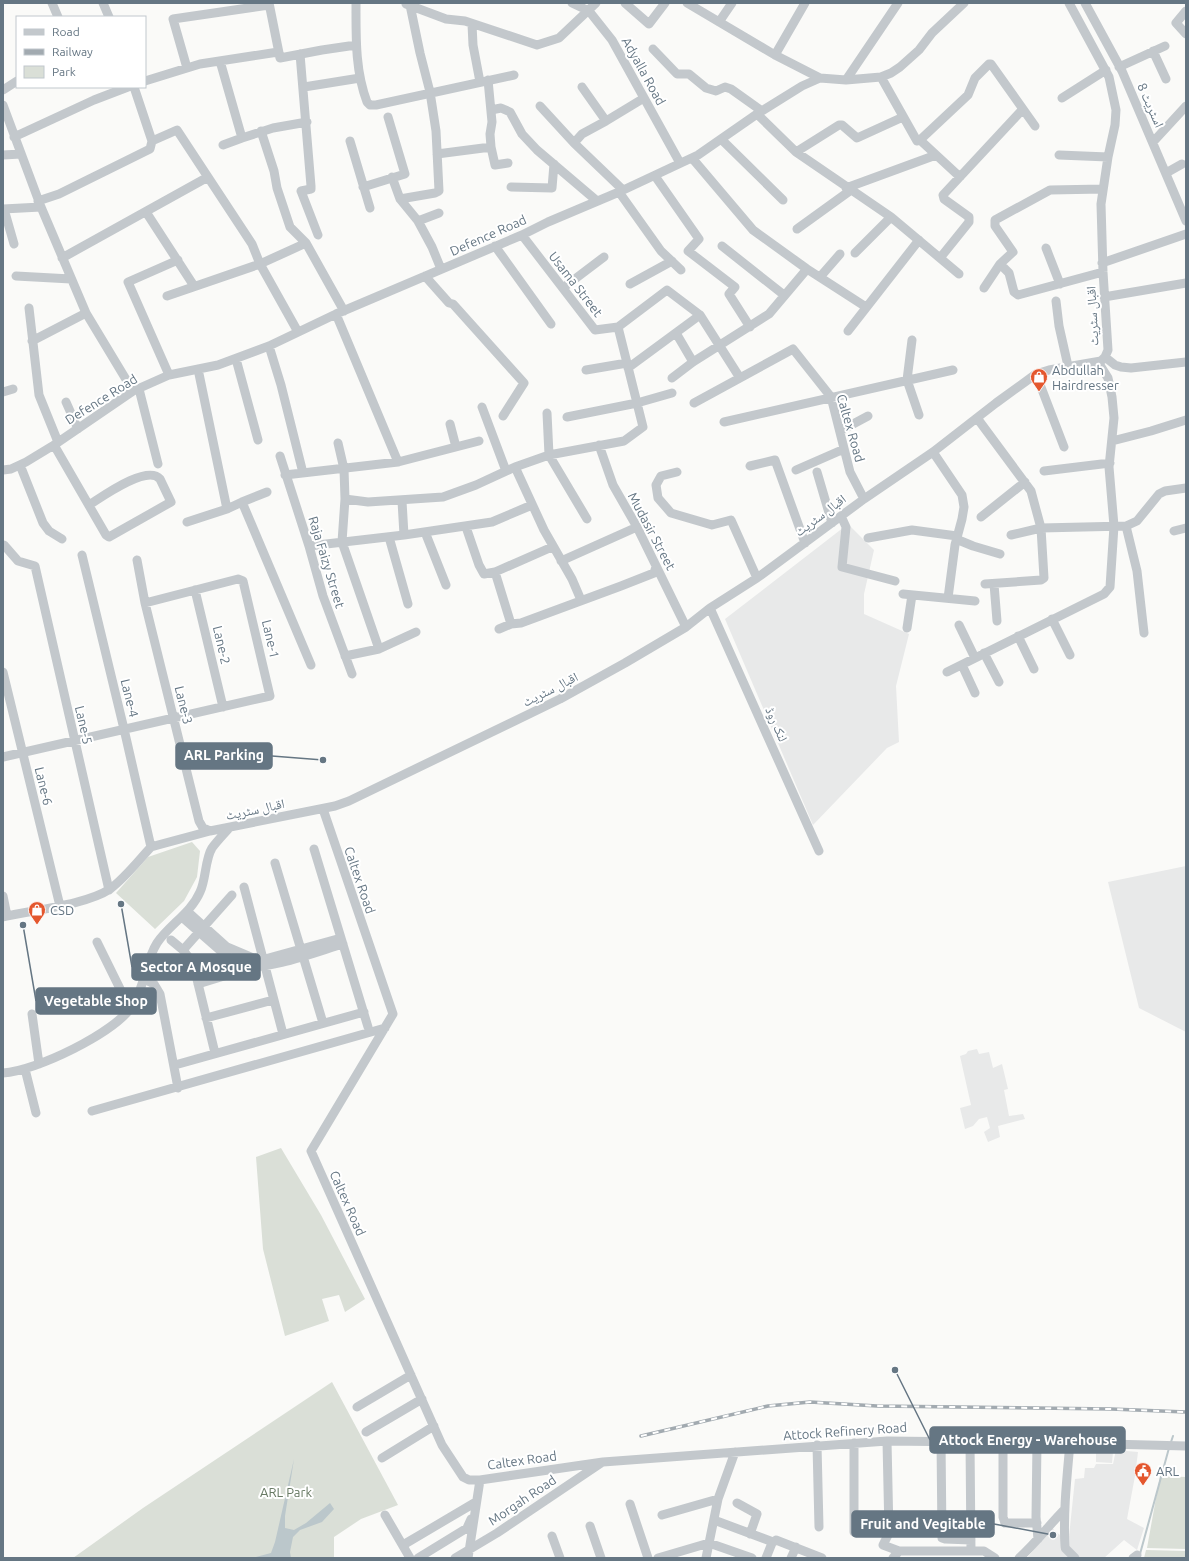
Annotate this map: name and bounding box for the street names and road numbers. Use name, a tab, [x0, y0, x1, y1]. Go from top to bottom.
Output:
street label: Adyalla Road	[620, 35, 668, 107]
street label: اسٹریٹ 8	[1133, 81, 1167, 130]
street label: Defence Road	[448, 212, 528, 258]
street label: Usama Street	[546, 249, 606, 319]
street label: اقبال سٹریٹ	[1083, 286, 1103, 346]
street label: Defence Road	[63, 371, 139, 427]
street label: Caltex Road	[835, 393, 867, 463]
street label: Mudasir Street	[626, 490, 678, 572]
street label: اقبال سٹریٹ	[792, 491, 849, 540]
street label: Raja Faizy Street	[306, 514, 348, 610]
street label: Lane-1	[260, 618, 282, 660]
street label: Lane-2	[211, 624, 233, 666]
street label: اقبال سٹریٹ	[520, 669, 581, 711]
street label: Lane-4	[118, 677, 142, 719]
street label: Lane-3	[172, 684, 196, 726]
street label: Lane-5	[73, 704, 95, 746]
street label: لنک روڈ	[761, 705, 791, 744]
street label: Lane-6	[32, 765, 56, 807]
street label: اقبال سٹریٹ	[224, 796, 286, 824]
street label: Caltex Road	[342, 845, 378, 915]
street label: Caltex Road	[327, 1168, 369, 1238]
street label: Attock Refinery Road	[783, 1420, 907, 1442]
street label: Caltex Road	[486, 1448, 558, 1472]
street label: Morgah Road	[486, 1472, 558, 1528]

